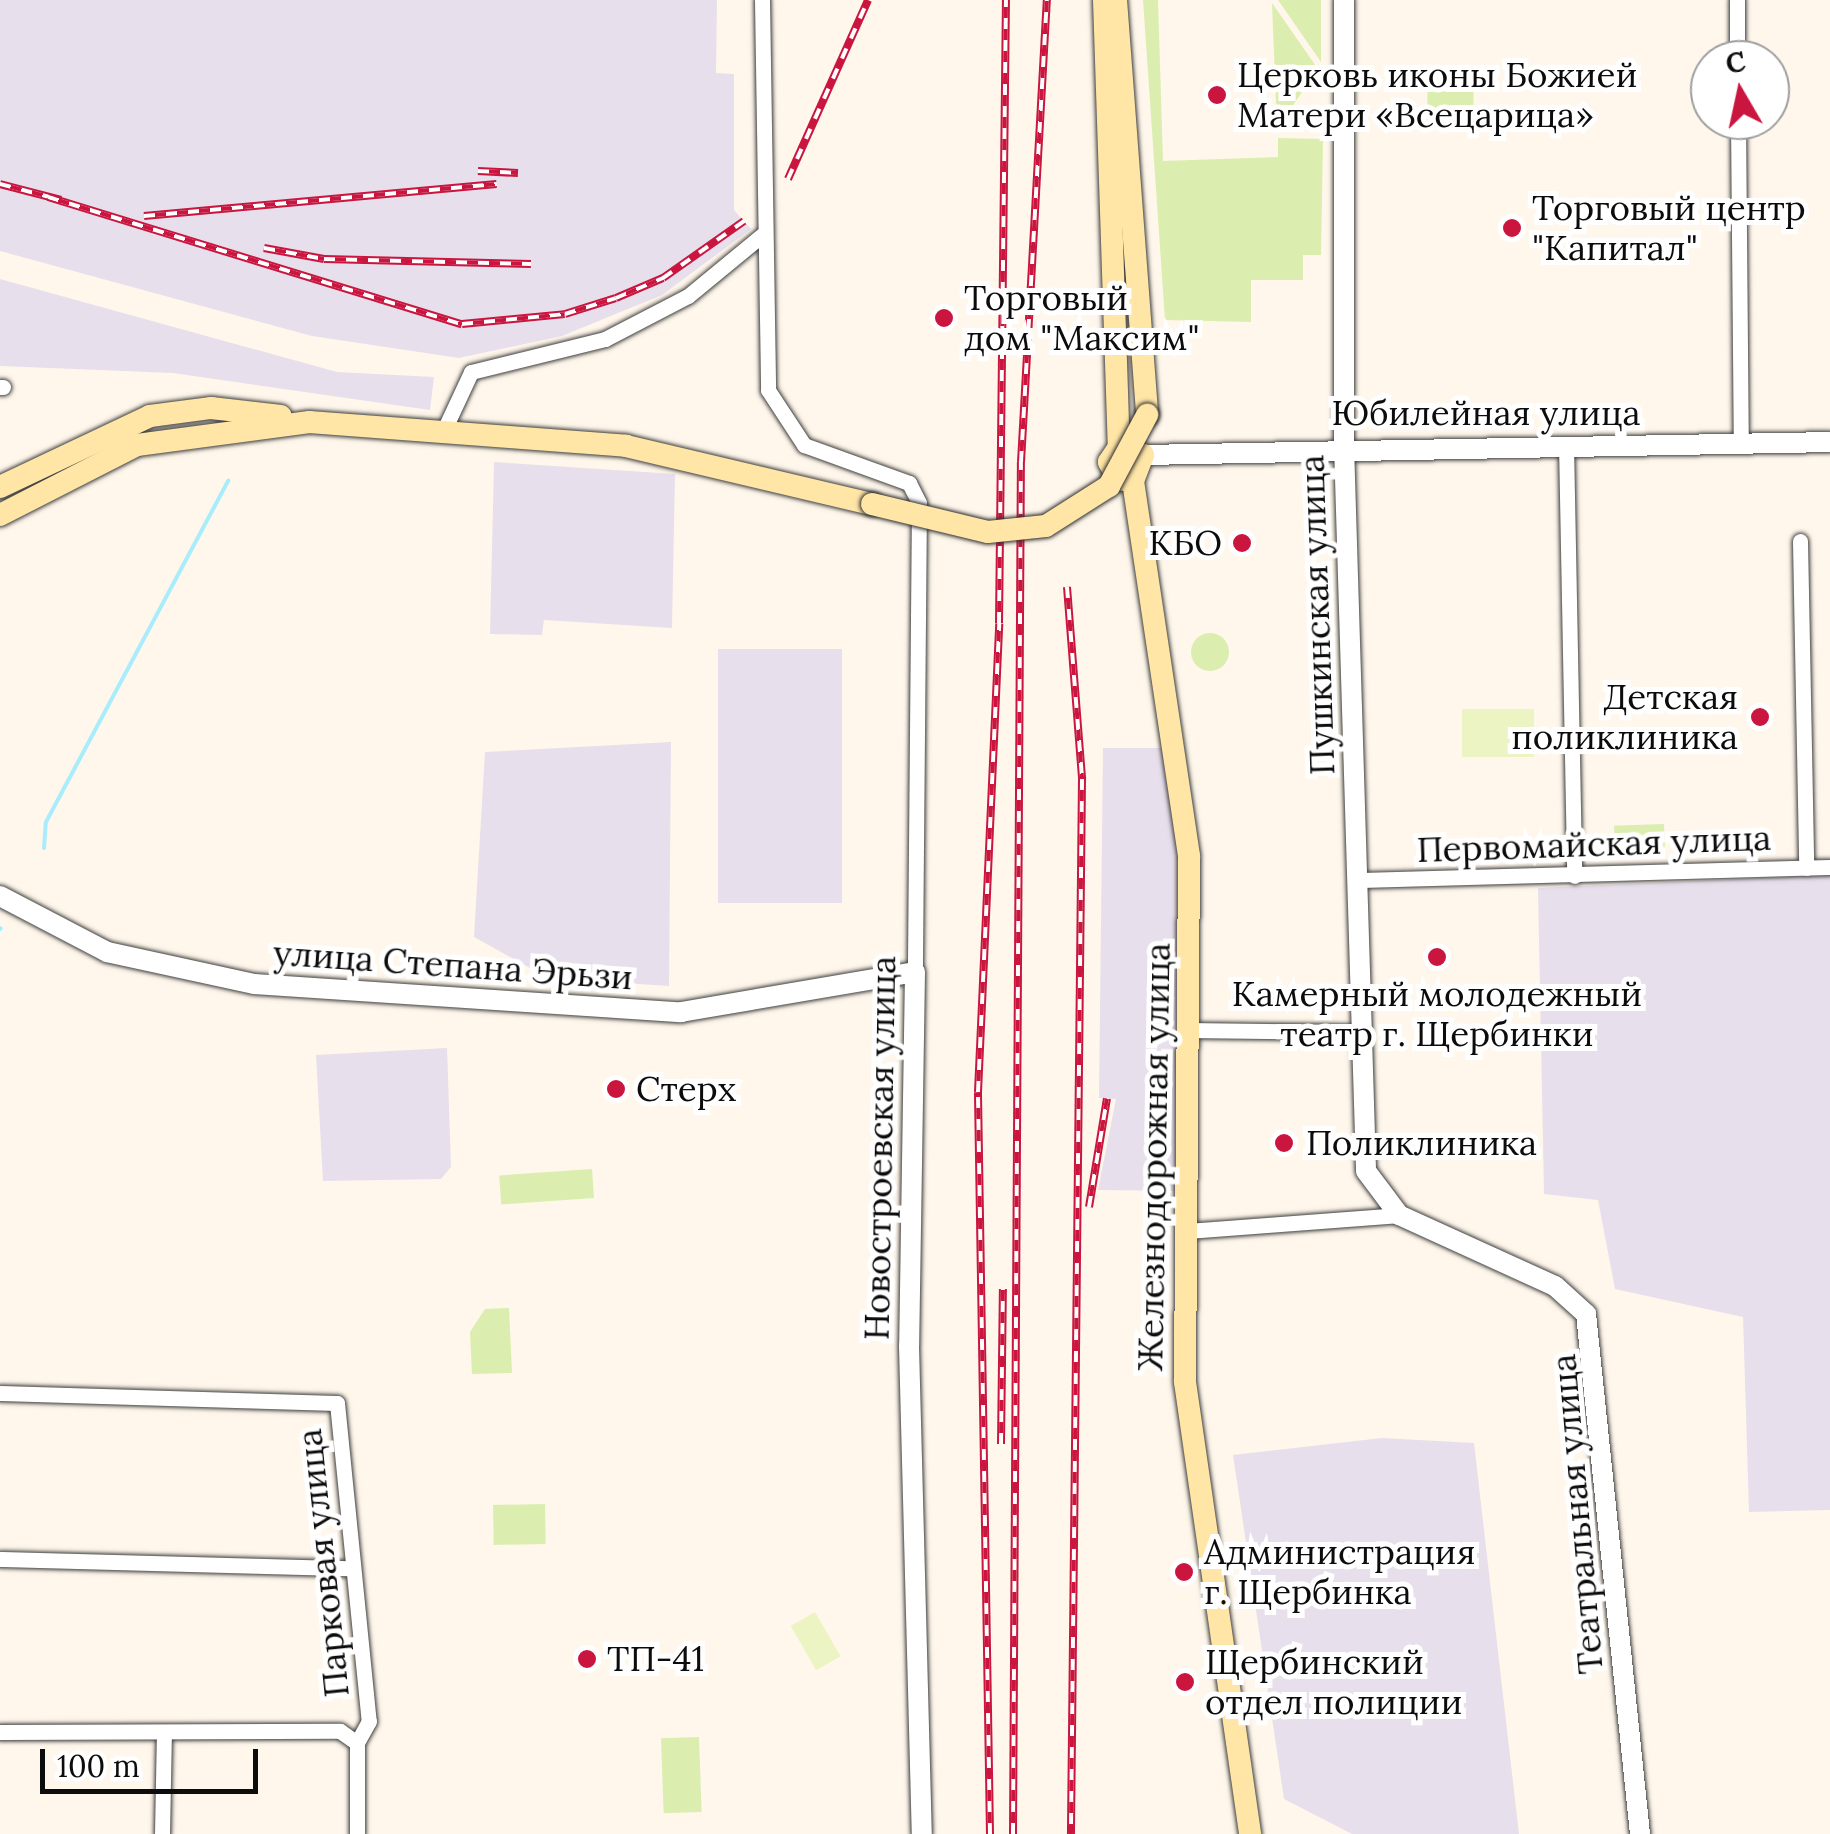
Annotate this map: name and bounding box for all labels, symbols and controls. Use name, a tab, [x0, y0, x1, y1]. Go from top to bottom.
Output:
north arrow	[1690, 40, 1790, 140]
text: С	[1723, 43, 1748, 82]
place label: Церковь иконы Божией Матери «Всецарица»	[1237, 54, 1637, 136]
marker: Церковь иконы Божией Матери «Всецарица»	[1206, 84, 1228, 106]
place label: Торговый центр "Капитал"	[1532, 187, 1806, 269]
marker: Торговый центр "Капитал"	[1501, 217, 1523, 239]
place label: Торговый дом "Максим"	[964, 277, 1200, 359]
marker: Торговый дом "Максим"	[933, 307, 955, 329]
street label: Юбилейная улица	[1332, 392, 1640, 434]
street label: Пушкинская улица	[1290, 454, 1344, 776]
place label: КБО	[1149, 522, 1222, 564]
marker: КБО	[1231, 532, 1253, 554]
place label: Детская поликлиника	[1511, 676, 1738, 758]
marker: Детская поликлиника	[1747, 704, 1773, 730]
street label: Первомайская улица	[1416, 817, 1772, 871]
street label: улица Степана Эрьзи	[272, 931, 634, 999]
street label: Железнодорожная улица	[1129, 942, 1179, 1372]
marker: Камерный молодежный театр г. Щербинки	[1426, 946, 1448, 968]
street label: Новостроевская улица	[856, 955, 904, 1341]
place label: Камерный молодежный театр г. Щербинки	[1232, 973, 1642, 1055]
place label: Стерх	[636, 1068, 736, 1110]
marker: Стерх	[605, 1078, 627, 1100]
place label: Поликлиника	[1306, 1122, 1537, 1164]
marker: Поликлиника	[1271, 1130, 1297, 1156]
street label: Театральная улица	[1542, 1352, 1612, 1676]
street label: Парковая улица	[288, 1427, 358, 1699]
place label: Администрация г. Щербинка	[1204, 1531, 1475, 1613]
marker: Администрация г. Щербинка	[1173, 1561, 1195, 1583]
place label: ТП-41	[607, 1638, 704, 1680]
place label: Щербинский отдел полиции	[1205, 1641, 1462, 1723]
marker: ТП-41	[576, 1648, 598, 1670]
marker: Щербинский отдел полиции	[1174, 1671, 1196, 1693]
scale bar	[45, 1729, 262, 1791]
text: 100 m	[57, 1747, 140, 1785]

